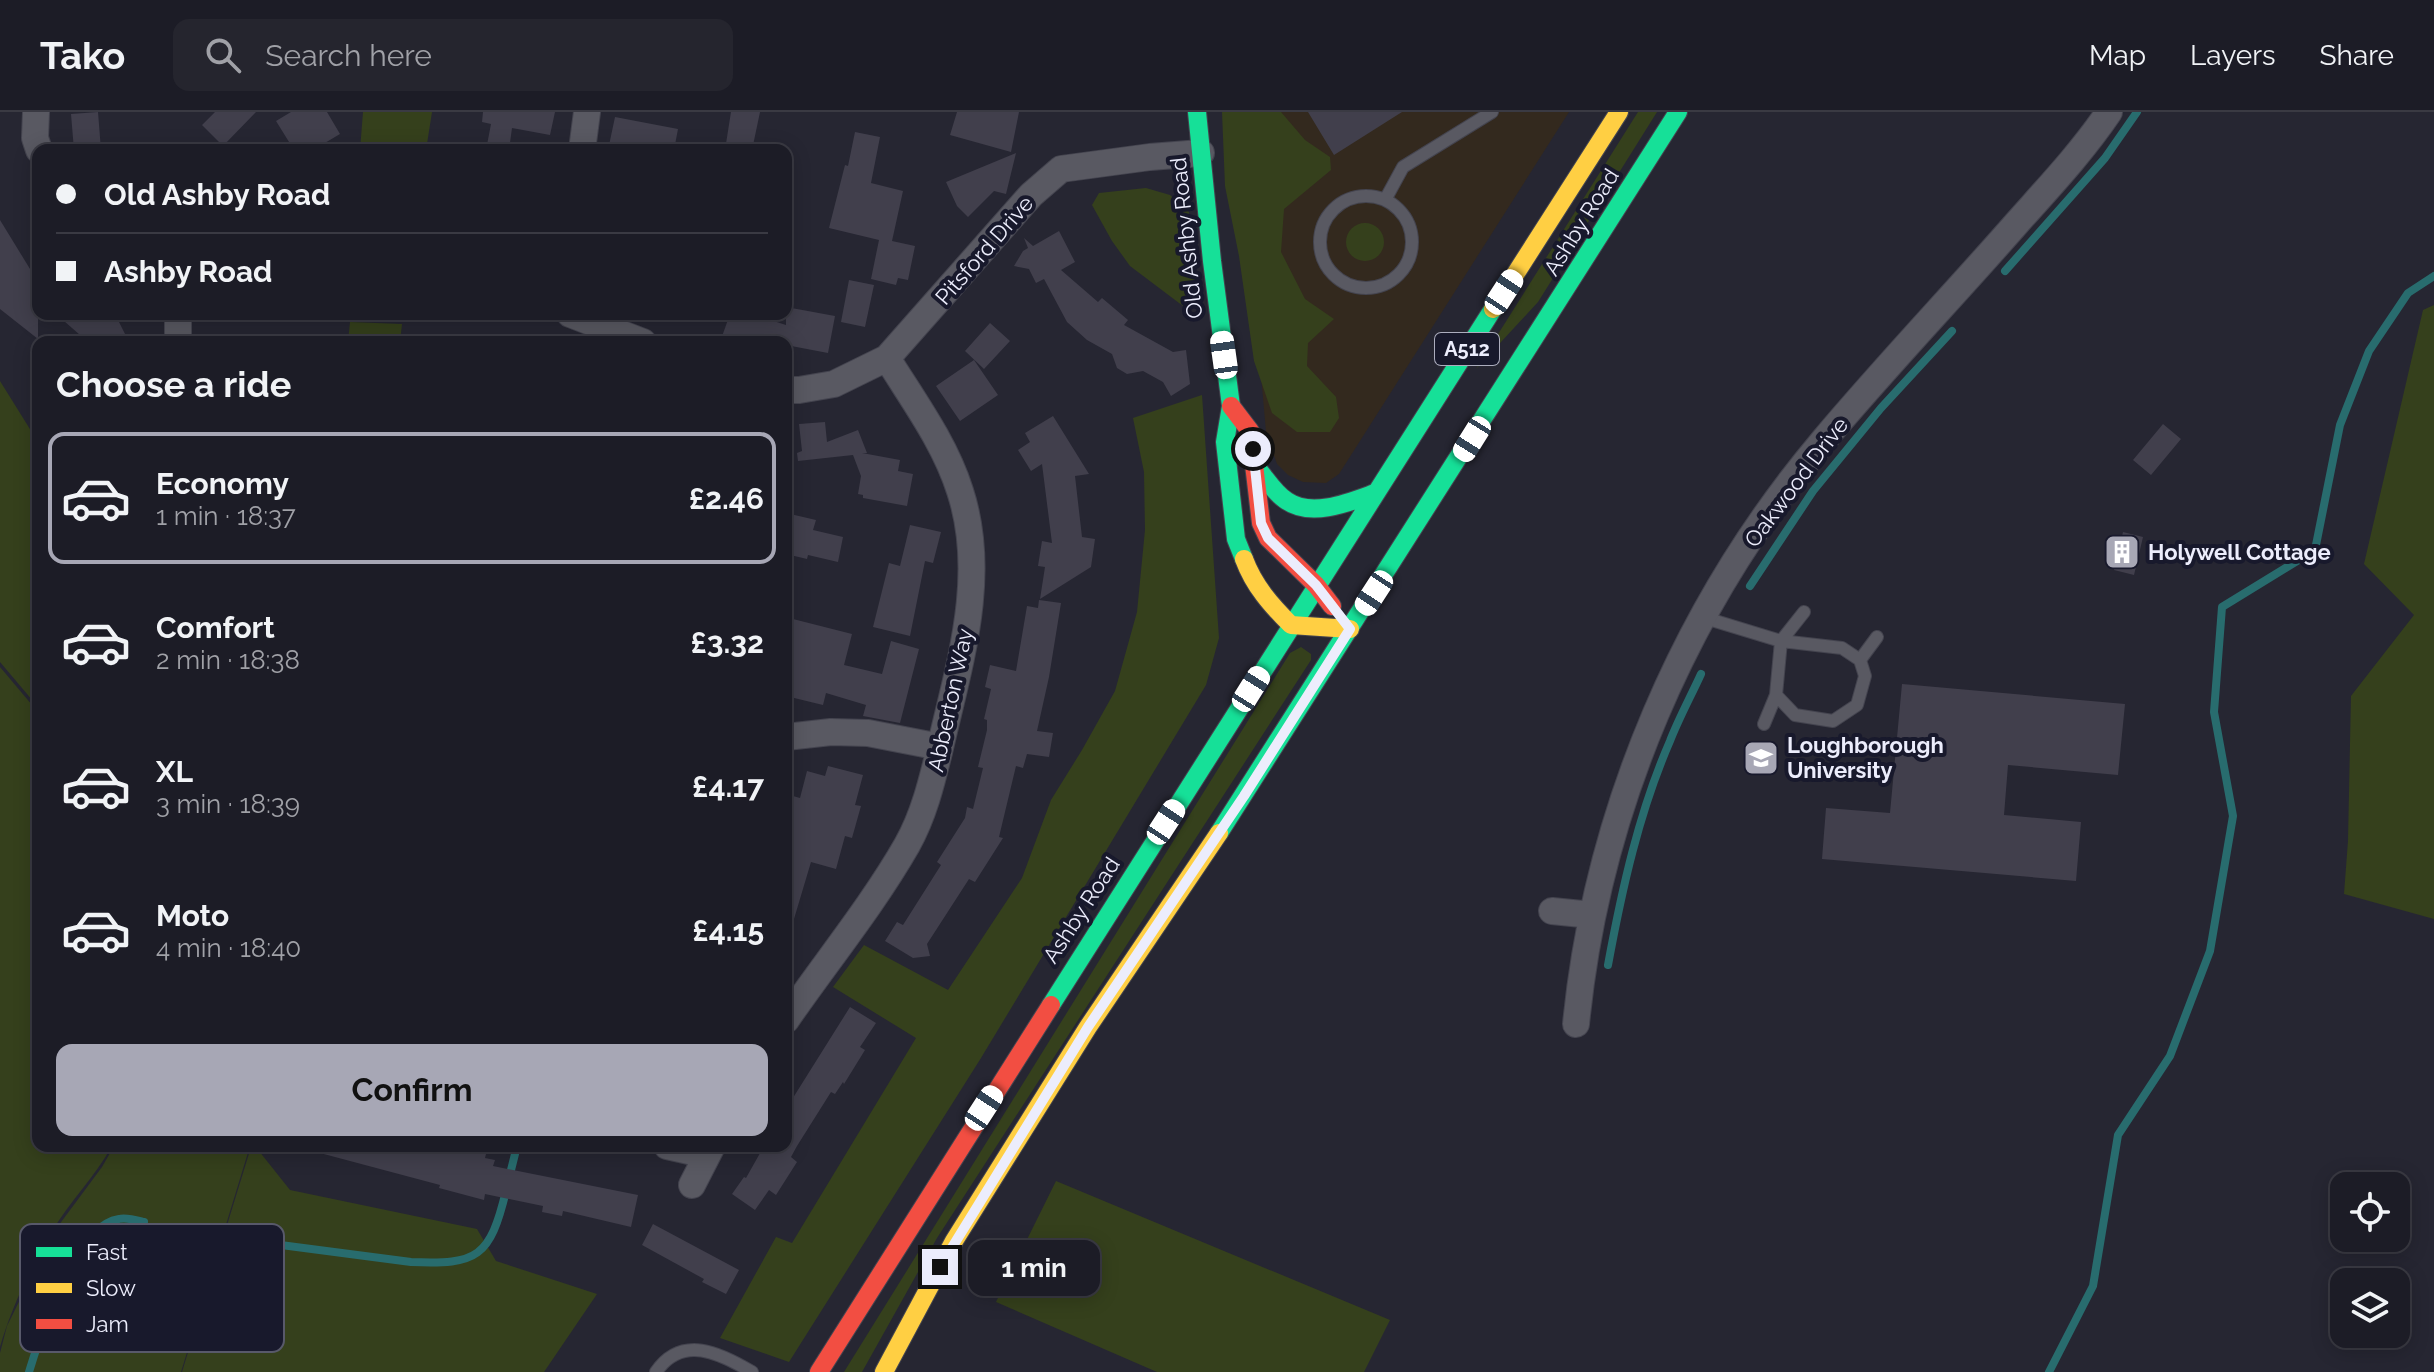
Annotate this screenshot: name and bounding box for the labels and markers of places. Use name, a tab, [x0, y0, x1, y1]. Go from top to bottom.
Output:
building icon: Holywell Cottage	[2103, 533, 2141, 571]
place label: Holywell Cottage	[2148, 539, 2331, 565]
place label: Loughborough University	[1787, 732, 1944, 783]
school or university icon: Loughborough University	[1742, 739, 1780, 777]

